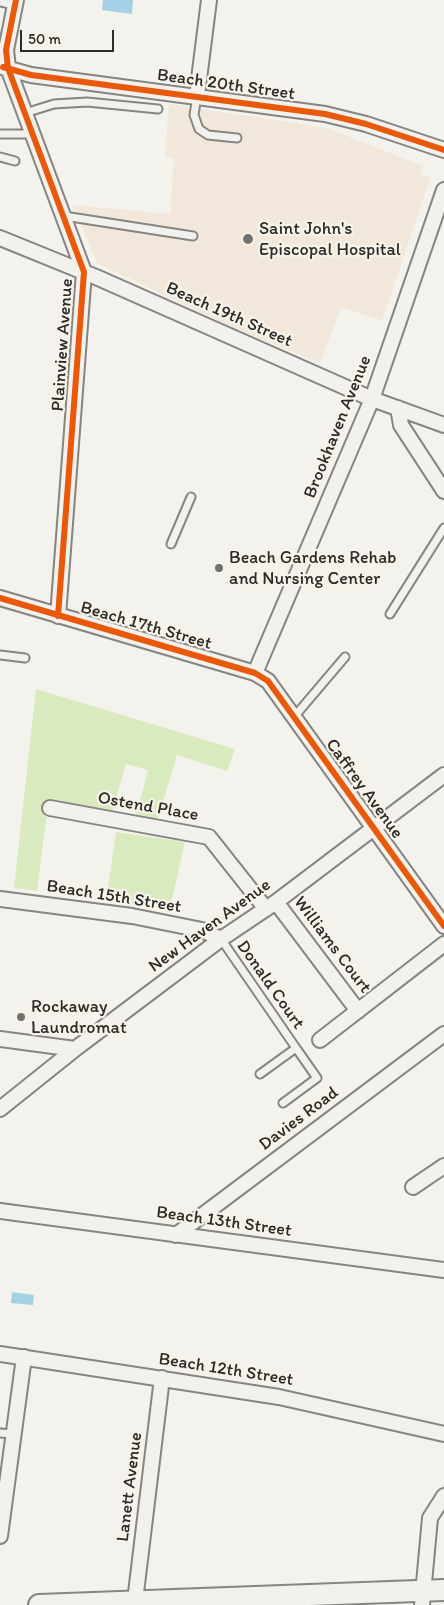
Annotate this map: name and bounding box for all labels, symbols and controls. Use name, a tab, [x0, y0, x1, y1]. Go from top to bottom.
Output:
scale bar	[22, 20, 116, 52]
text: 50 m	[28, 30, 61, 48]
street label: Beach 20th Street	[156, 65, 296, 105]
place label: Saint John's Episcopal Hospital	[259, 218, 401, 260]
marker: Saint John's Episcopal Hospital	[241, 232, 255, 246]
street label: Beach 19th Street	[162, 277, 296, 353]
street label: Plainview Avenue	[48, 278, 78, 412]
street label: Brookhaven Avenue	[300, 352, 376, 502]
place label: Beach Gardens Rehab and Nursing Center	[229, 547, 396, 590]
marker: Beach Gardens Rehab and Nursing Center	[213, 562, 225, 574]
street label: Beach 17th Street	[78, 597, 214, 655]
street label: Caffrey Avenue	[320, 735, 408, 843]
street label: Ostend Place	[96, 788, 200, 826]
street label: New Haven Avenue	[145, 874, 275, 978]
street label: Beach 15th Street	[45, 876, 183, 918]
street label: Williams Court	[289, 892, 375, 998]
street label: Donald Court	[231, 936, 309, 1034]
place label: Rockaway Laundromat	[31, 996, 127, 1038]
marker: Rockaway Laundromat	[15, 1011, 27, 1023]
street label: Davies Road	[255, 1082, 343, 1156]
street label: Beach 13th Street	[155, 1202, 293, 1242]
street label: Beach 12th Street	[157, 1349, 295, 1391]
street label: Lanett Avenue	[113, 1431, 147, 1543]

